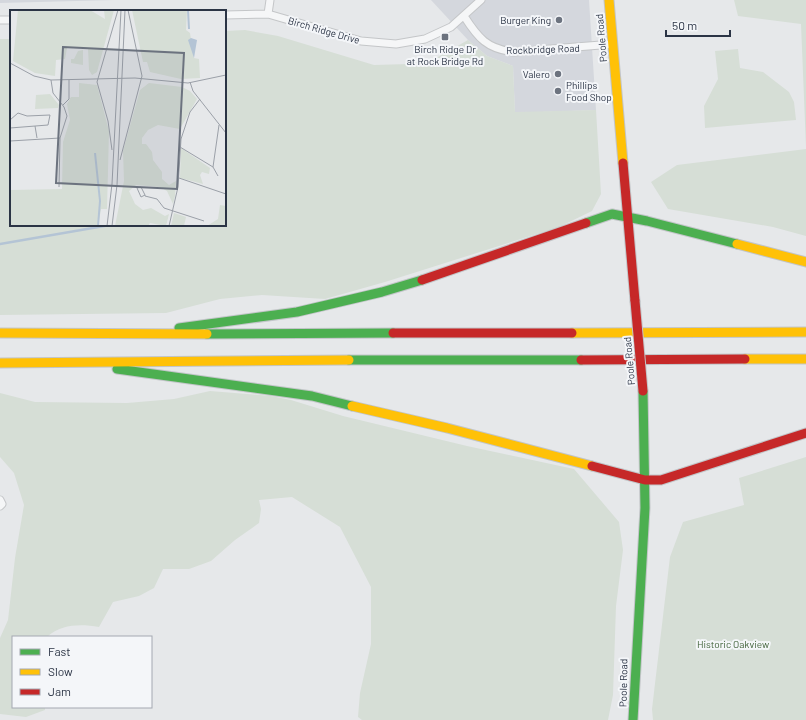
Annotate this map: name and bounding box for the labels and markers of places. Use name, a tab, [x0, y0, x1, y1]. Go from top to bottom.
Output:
place label: Burger King	[500, 14, 551, 26]
marker: Burger King	[554, 15, 564, 25]
marker: Birch Ridge Dr at Rock Bridge Rd	[440, 32, 450, 42]
place label: Birch Ridge Dr at Rock Bridge Rd	[407, 43, 483, 67]
place label: Valero	[523, 68, 550, 80]
marker: Valero	[553, 69, 563, 79]
place label: Phillips Food Shop	[566, 79, 612, 103]
marker: Phillips Food Shop	[553, 86, 563, 96]

